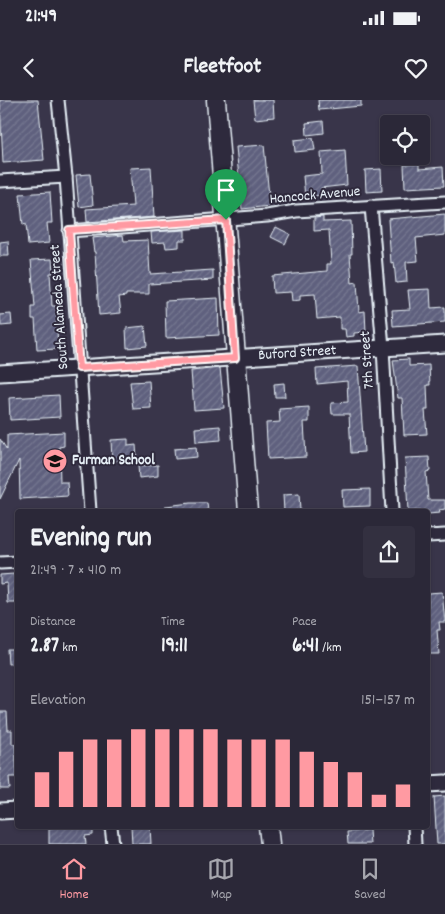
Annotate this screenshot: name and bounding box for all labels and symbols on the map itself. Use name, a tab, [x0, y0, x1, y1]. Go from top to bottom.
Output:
pin	[205, 169, 247, 220]
street label: Hancock Avenue	[269, 181, 362, 211]
street label: South Alameda Street	[45, 243, 75, 370]
street label: 7th Street	[355, 330, 381, 390]
street label: Buford Street	[258, 340, 338, 367]
school or university icon: Furman School	[42, 448, 68, 474]
place label: Furman School	[72, 450, 155, 472]

